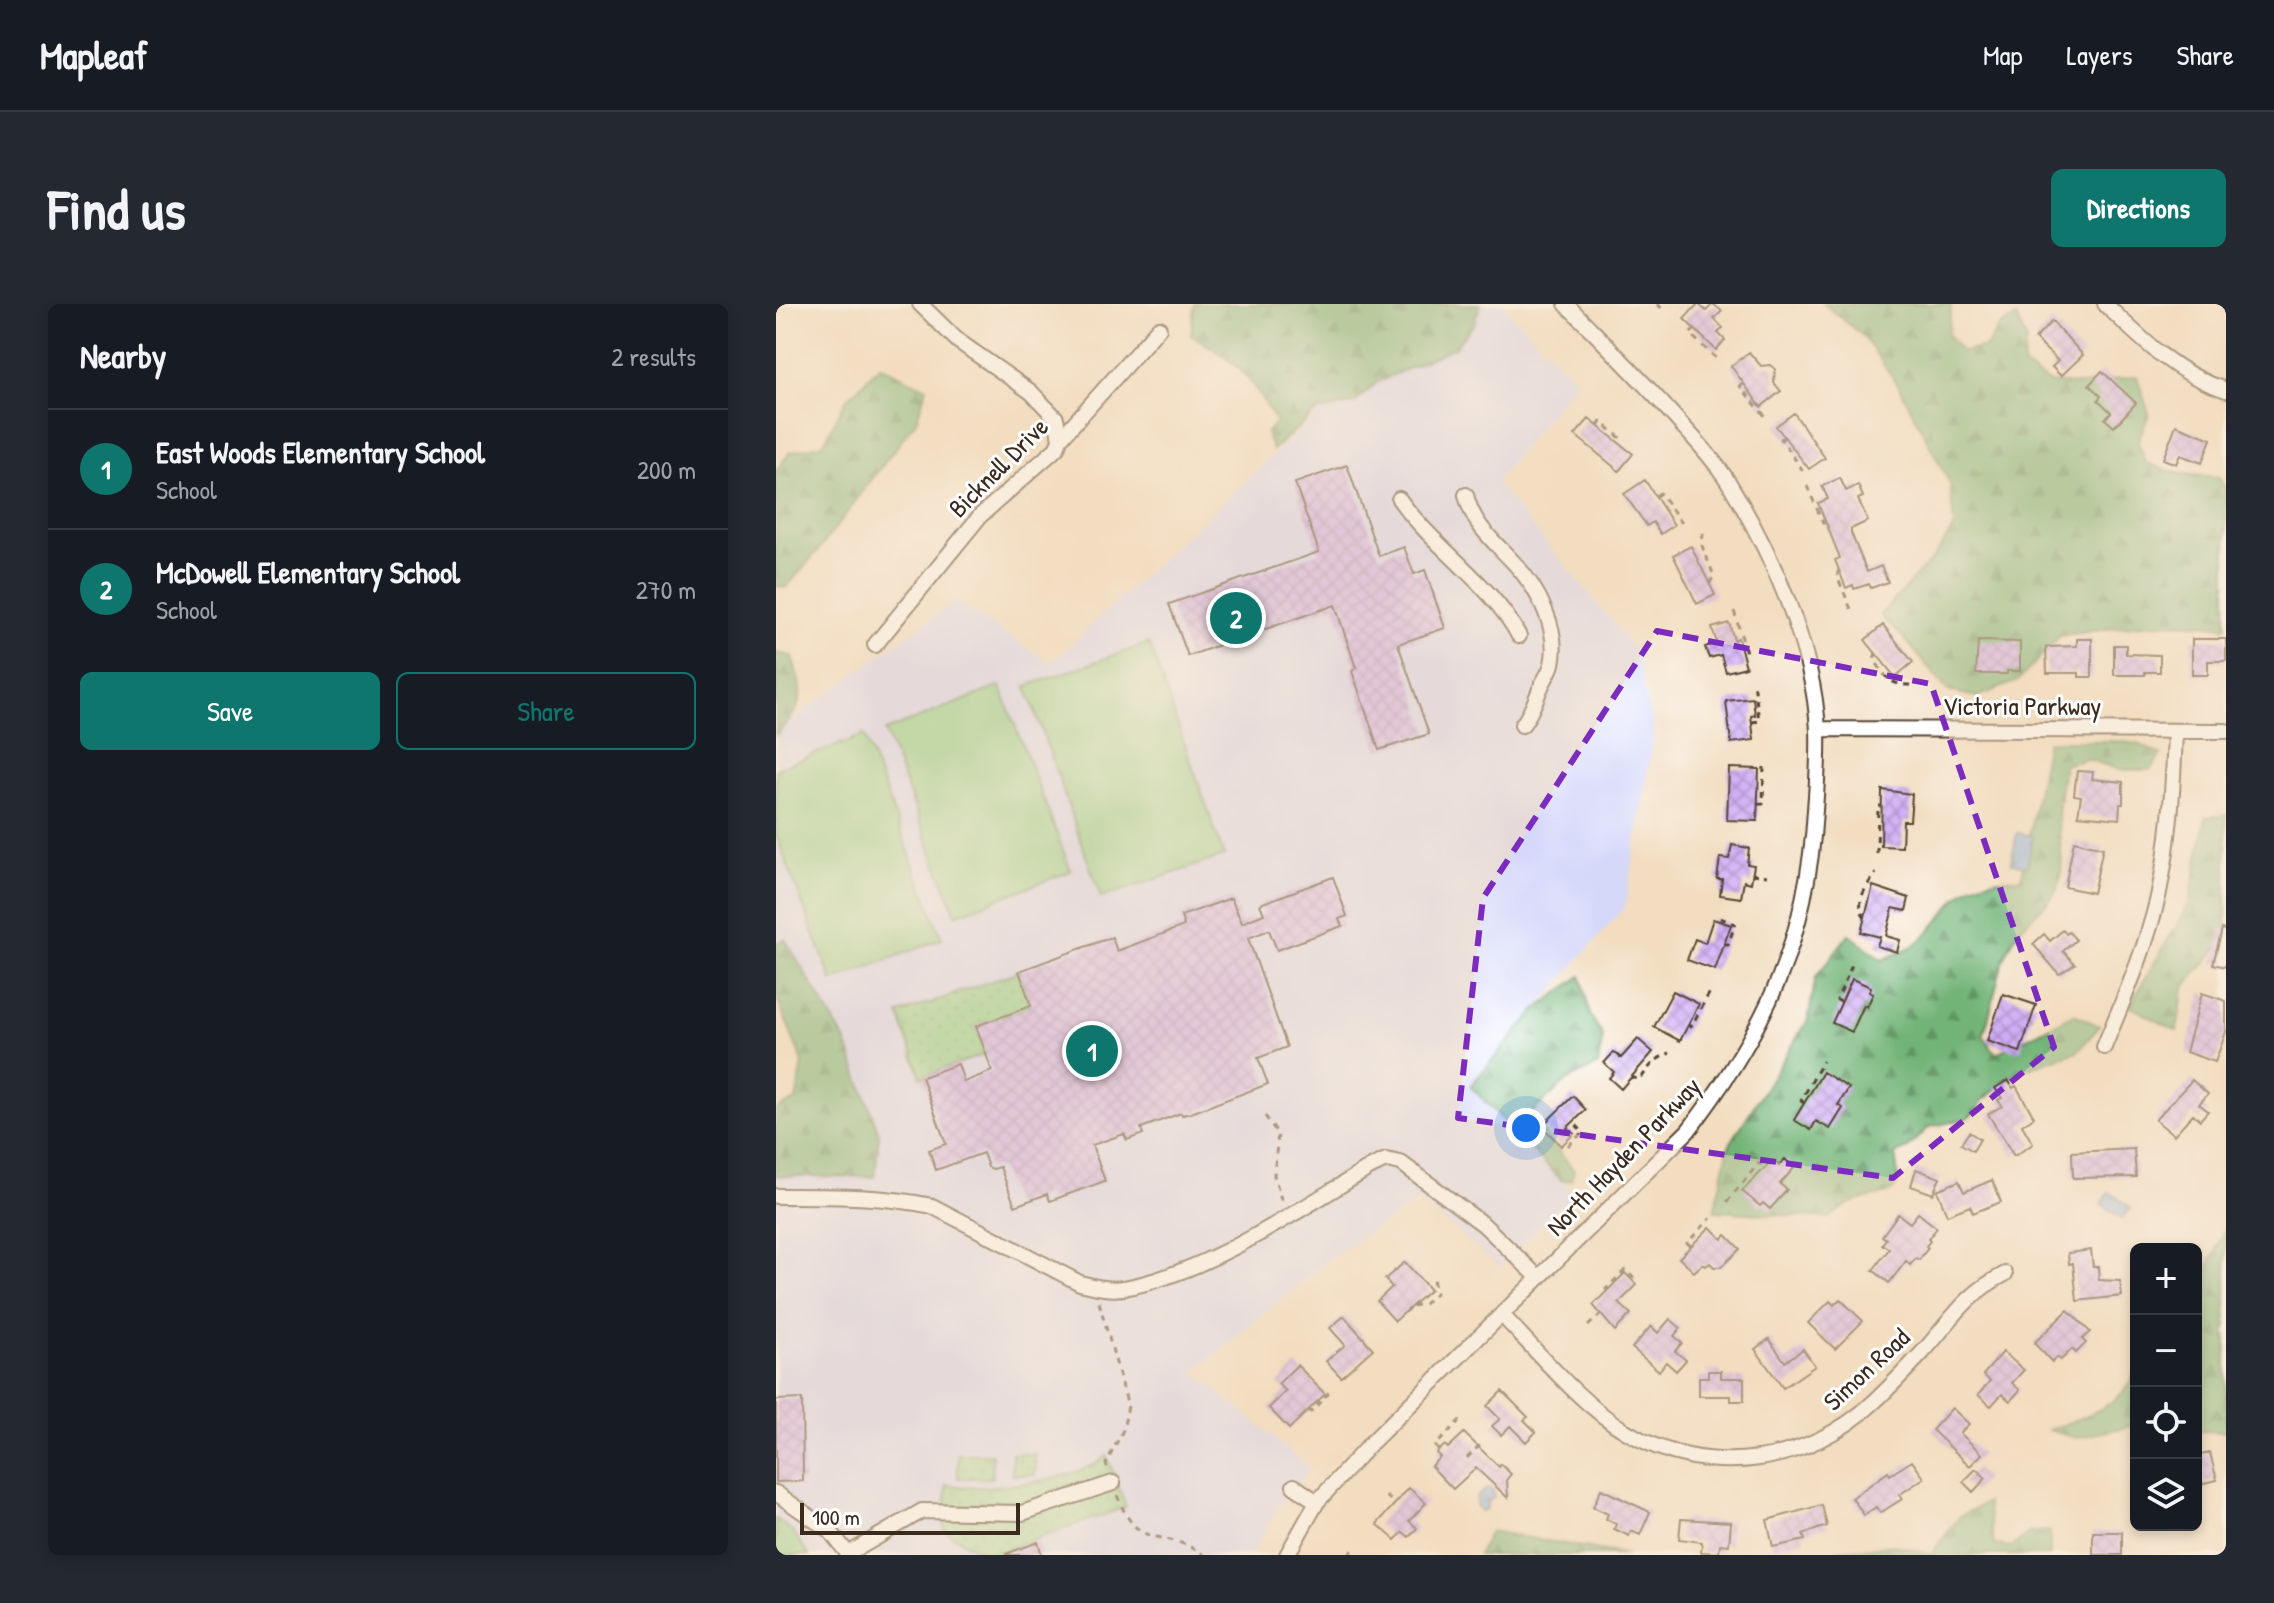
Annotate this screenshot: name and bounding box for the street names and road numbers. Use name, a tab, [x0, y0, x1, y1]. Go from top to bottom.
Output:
street label: Bicknell Drive	[940, 409, 1056, 525]
street label: Victoria Parkway	[1943, 688, 2101, 723]
street label: North Hayden Parkway	[1538, 1069, 1708, 1243]
street label: Simon Road	[1815, 1320, 1917, 1418]

